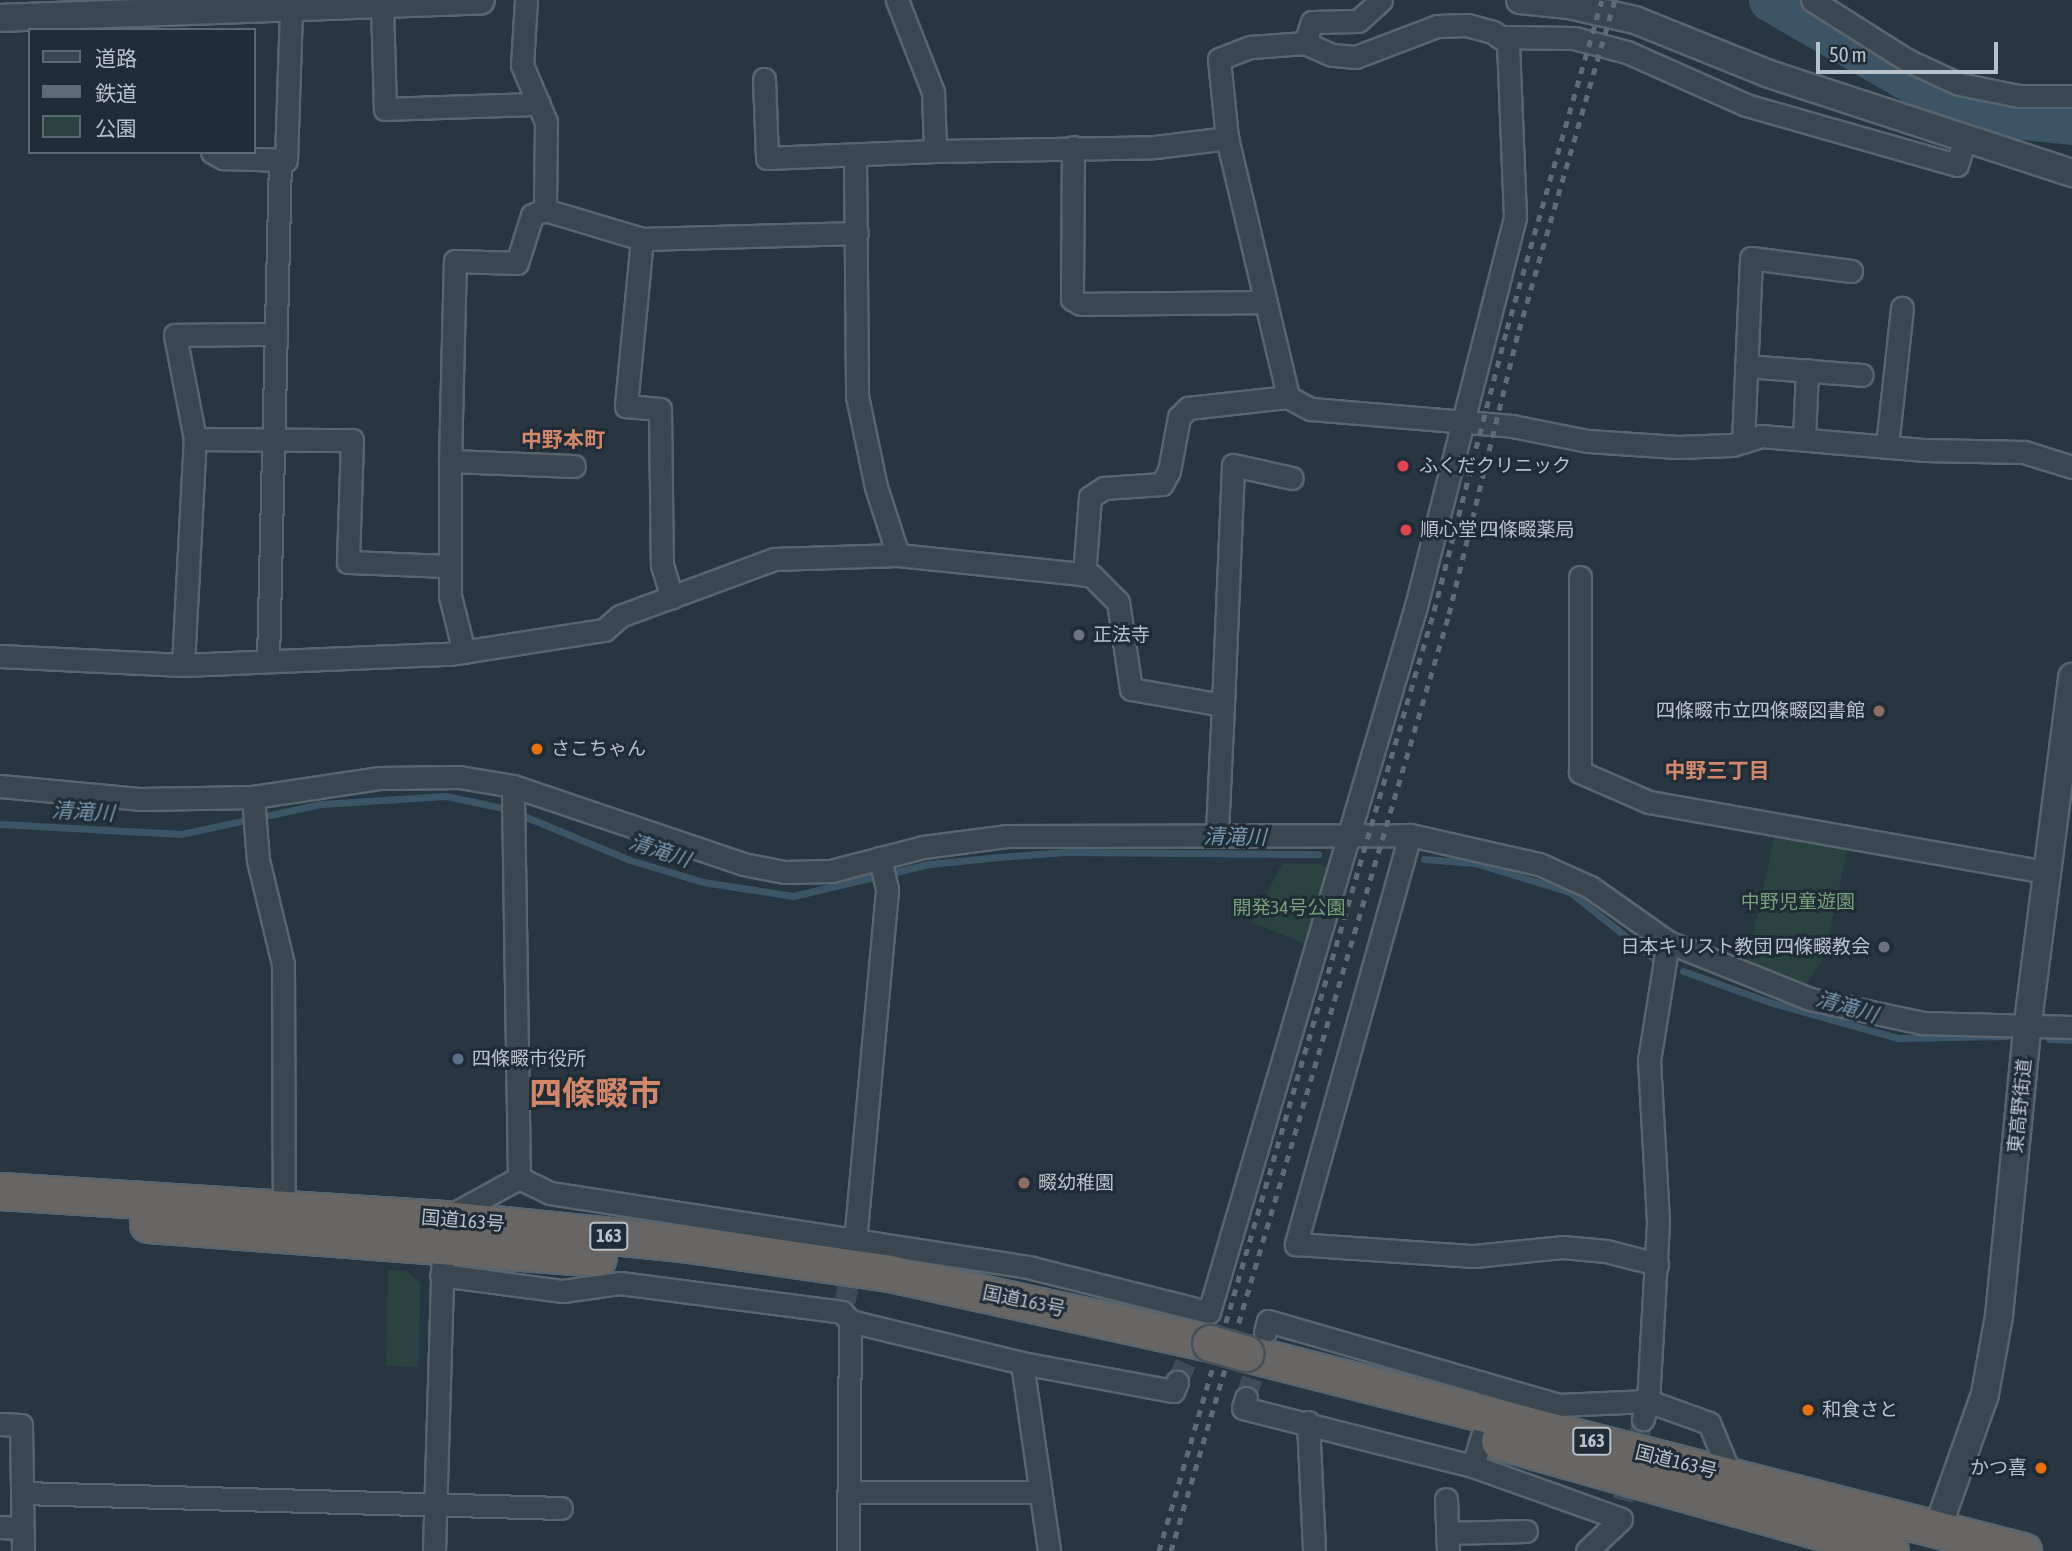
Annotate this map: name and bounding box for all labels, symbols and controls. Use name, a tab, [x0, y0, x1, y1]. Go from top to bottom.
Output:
legend	[28, 28, 256, 154]
scale bar	[1820, 28, 2002, 72]
text: 50 m	[1829, 42, 1867, 66]
text: 道路	[95, 46, 137, 70]
text: 鉄道	[95, 81, 137, 105]
text: 公園	[95, 116, 137, 140]
district label: 中野本町	[521, 426, 605, 452]
place label: ふくだクリニック	[1419, 455, 1571, 477]
marker: ふくだクリニック	[1393, 456, 1413, 476]
place label: 順心堂 四條畷薬局	[1420, 519, 1575, 541]
marker: 順心堂 四條畷薬局	[1398, 522, 1414, 538]
place label: 正法寺	[1093, 624, 1150, 646]
marker: 正法寺	[1071, 627, 1087, 643]
place label: 四條畷市立四條畷図書館	[1656, 700, 1865, 722]
marker: 四條畷市立四條畷図書館	[1871, 703, 1887, 719]
place label: さこちゃん	[551, 738, 646, 760]
marker: さこちゃん	[529, 741, 545, 757]
district label: 中野三丁目	[1665, 757, 1769, 783]
water label: 清滝川	[51, 797, 115, 825]
water label: 清滝川	[1203, 823, 1267, 849]
water label: 清滝川	[626, 828, 694, 872]
park label: 中野児童遊園	[1741, 891, 1855, 913]
park label: 開発34号公園	[1233, 897, 1345, 919]
place label: 日本キリスト教団 四條畷教会	[1620, 936, 1870, 958]
marker: 日本キリスト教団 四條畷教会	[1876, 939, 1892, 955]
water label: 清滝川	[1813, 985, 1881, 1027]
place label: 四條畷市役所	[472, 1048, 586, 1070]
marker: 四條畷市役所	[450, 1051, 466, 1067]
street label: 東高野街道	[2004, 1058, 2036, 1154]
district label: 四條畷市	[529, 1074, 661, 1114]
place label: 畷幼稚園	[1038, 1172, 1114, 1194]
marker: 畷幼稚園	[1016, 1175, 1032, 1191]
street label: 国道163号	[420, 1206, 506, 1236]
road number: 163	[588, 1222, 630, 1251]
street label: 国道163号	[981, 1281, 1067, 1321]
place label: 和食さと	[1822, 1399, 1898, 1421]
marker: 和食さと	[1800, 1402, 1816, 1418]
road number: 163	[1571, 1426, 1613, 1456]
street label: 国道163号	[1633, 1441, 1719, 1483]
place label: かつ喜	[1970, 1457, 2027, 1479]
marker: かつ喜	[2033, 1460, 2049, 1476]

